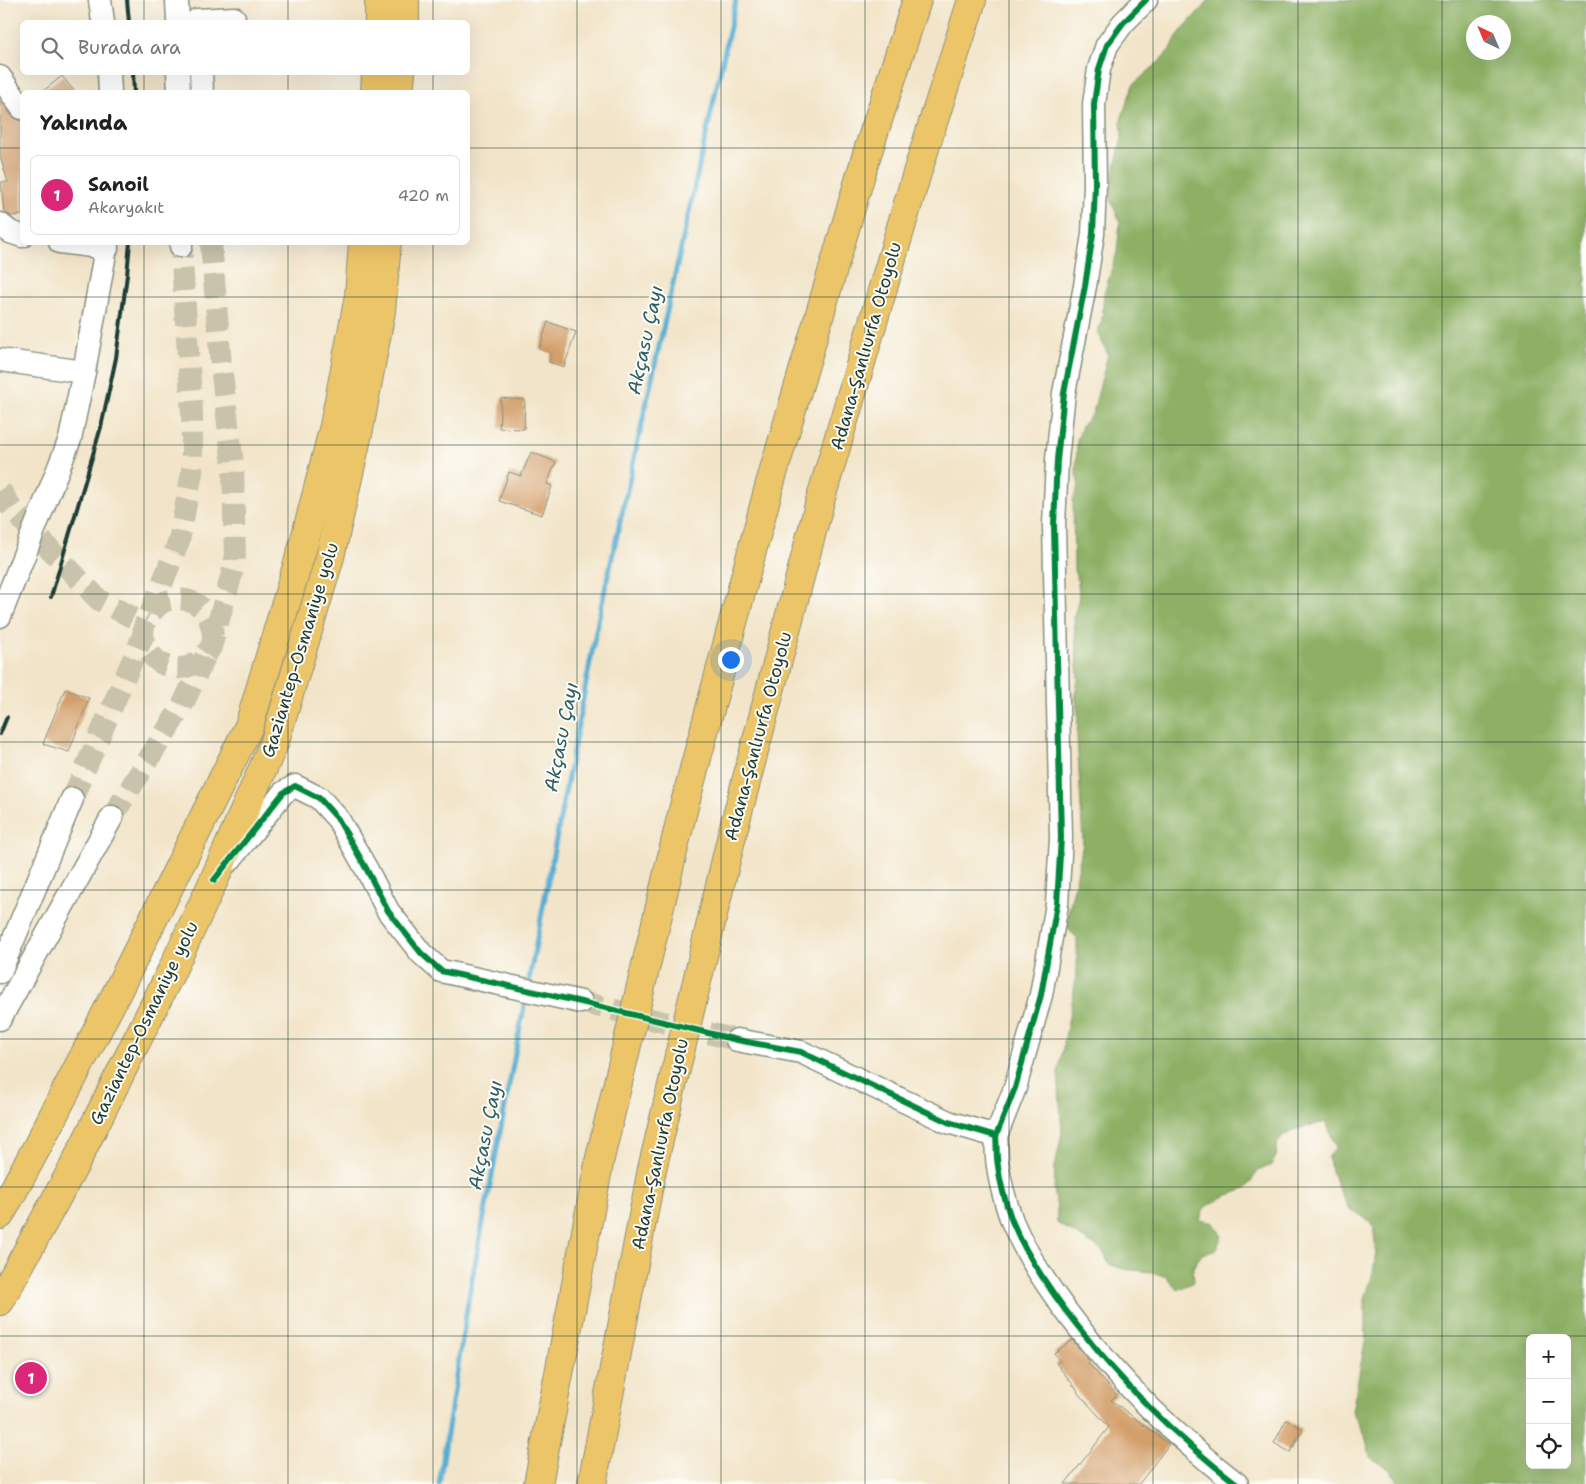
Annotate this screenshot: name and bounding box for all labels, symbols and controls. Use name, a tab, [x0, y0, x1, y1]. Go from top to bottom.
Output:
north arrow	[1466, 15, 1511, 60]
search box	[20, 20, 470, 75]
icon: search	[38, 34, 66, 62]
text: Burada ara	[78, 35, 181, 60]
text: Yakında	[40, 109, 127, 137]
text: Sanoil	[88, 172, 149, 197]
text: 1	[53, 185, 61, 206]
text: 420 m	[398, 185, 449, 206]
text: Akaryakıt	[88, 197, 164, 218]
street label: Adana-Şanlıurfa Otoyolu	[825, 239, 907, 453]
water label: Akçasu Çayı	[621, 283, 669, 397]
street label: Gaziantep-Osmaniye yolu	[256, 539, 344, 761]
street label: Adana-Şanlıurfa Otoyolu	[719, 629, 797, 843]
your location	[718, 647, 744, 673]
water label: Akçasu Çayı	[538, 680, 584, 794]
street label: Gaziantep-Osmaniye yolu	[84, 917, 204, 1129]
street label: Adana-Şanlıurfa Otoyolu	[626, 1036, 694, 1252]
water label: Akçasu Çayı	[462, 1078, 508, 1192]
map controls	[1526, 1334, 1571, 1469]
button: +	[1526, 1334, 1571, 1379]
pin: 1	[15, 1359, 47, 1397]
button: −	[1526, 1379, 1571, 1424]
button: locate	[1526, 1424, 1571, 1469]

